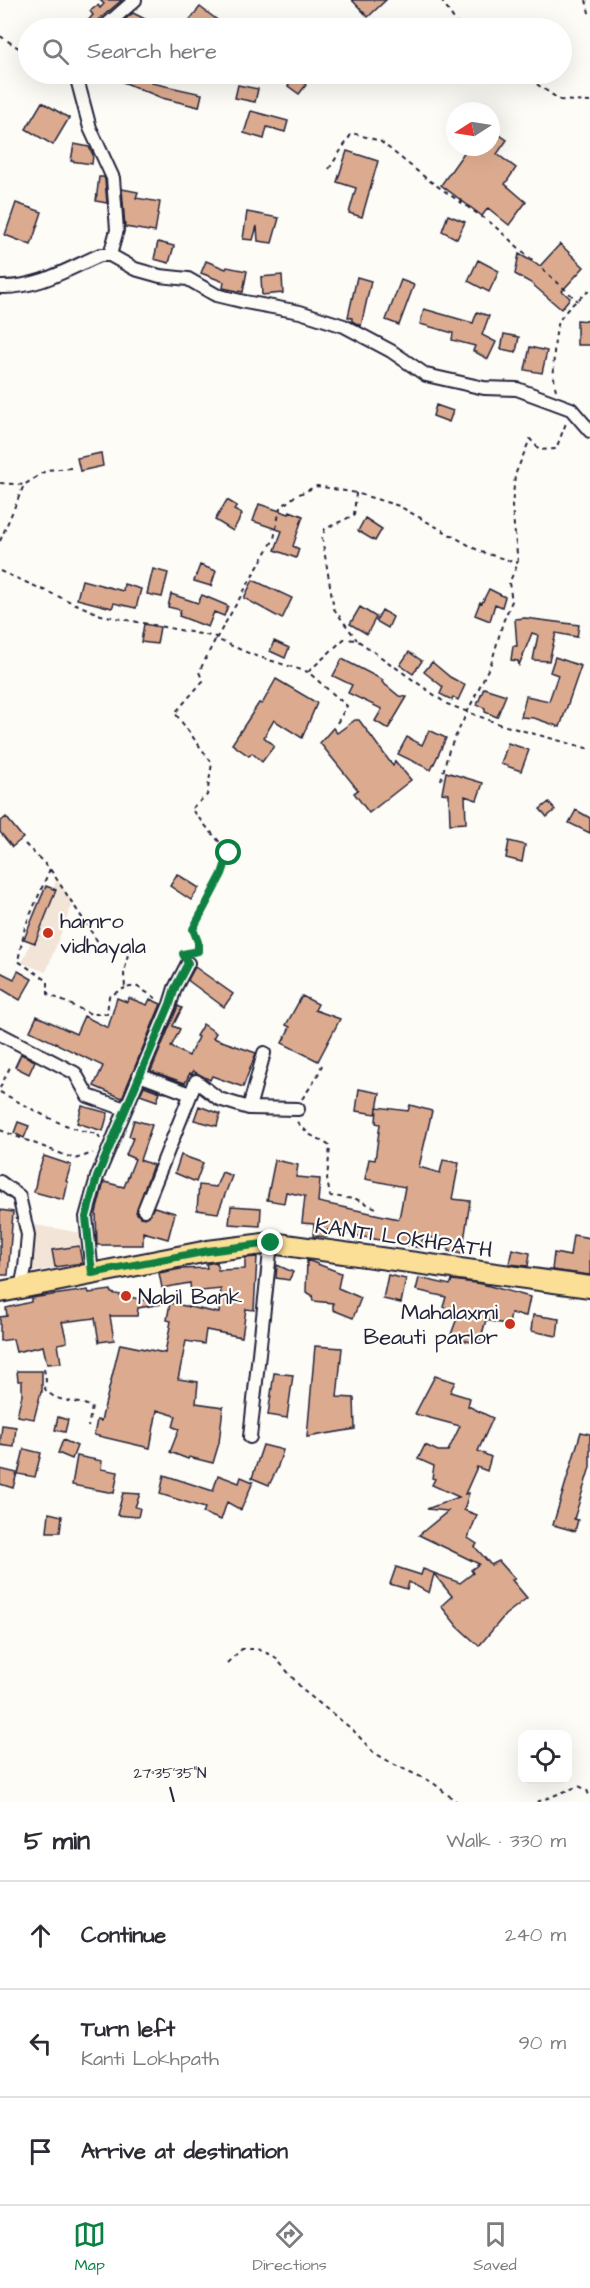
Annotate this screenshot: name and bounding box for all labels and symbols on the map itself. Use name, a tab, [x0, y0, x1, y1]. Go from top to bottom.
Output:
north arrow	[446, 102, 500, 156]
route start	[215, 839, 241, 865]
place label: hamro vidhayala	[60, 906, 146, 963]
marker: hamro vidhayala	[41, 926, 55, 940]
street label: KANTI LOKHPATH	[313, 1211, 494, 1266]
route end	[257, 1229, 283, 1255]
place label: Nabil Bank	[138, 1282, 243, 1313]
marker: Nabil Bank	[119, 1289, 133, 1303]
place label: Mahalaxmi Beauti parlor	[364, 1297, 498, 1353]
marker: Mahalaxmi Beauti parlor	[503, 1317, 517, 1331]
text: 27°35'35"N	[134, 1763, 207, 1784]

